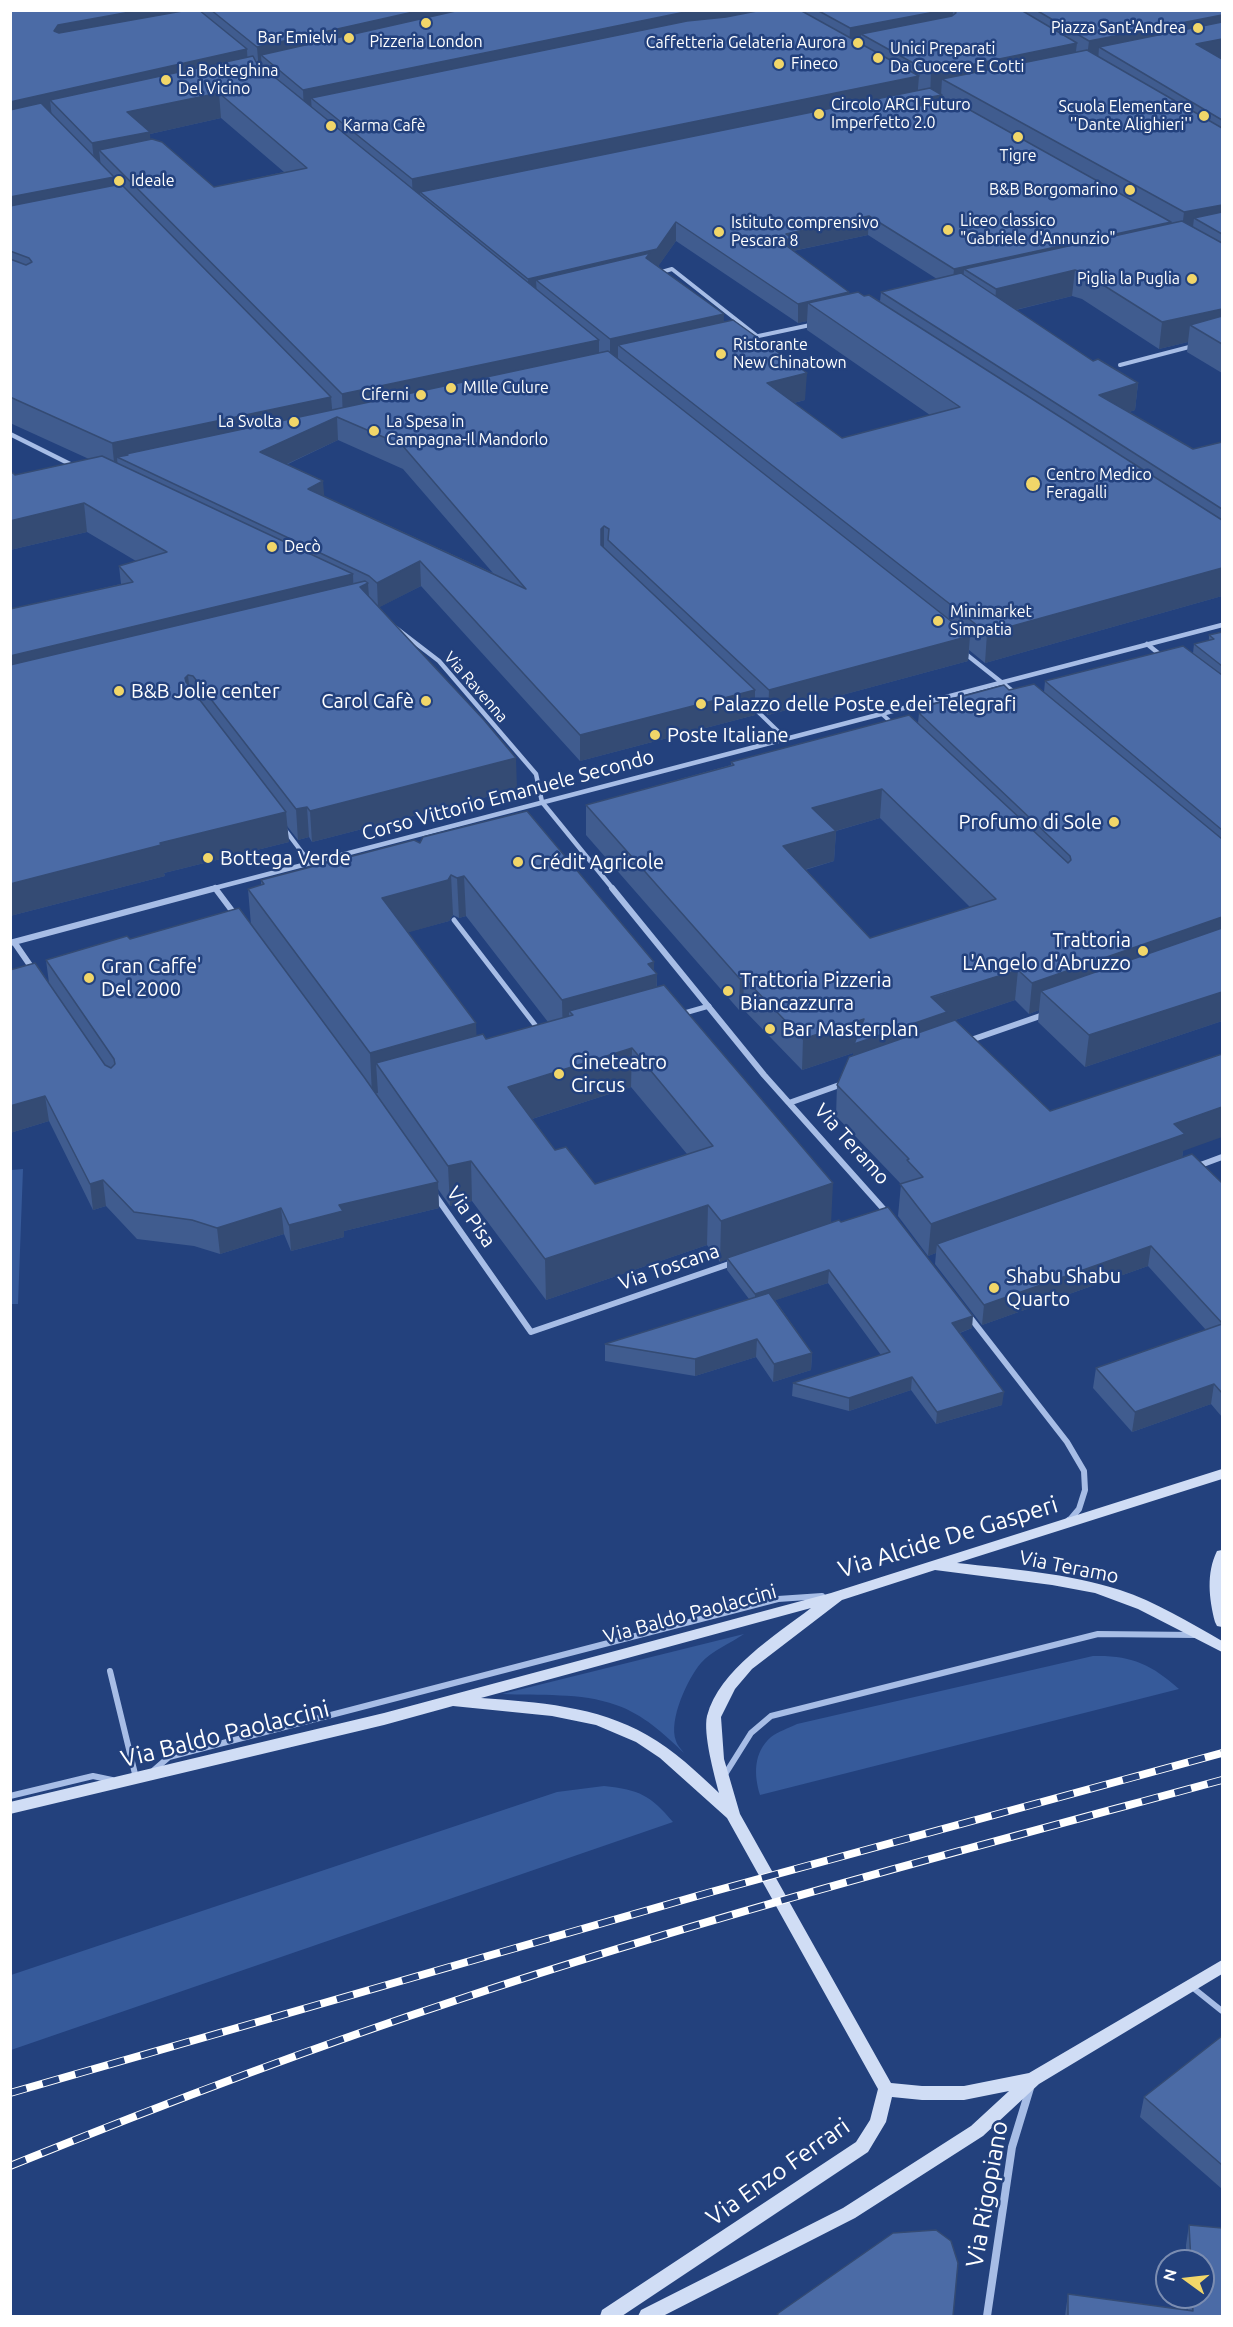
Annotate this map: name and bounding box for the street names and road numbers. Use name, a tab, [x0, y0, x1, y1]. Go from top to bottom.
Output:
street label: Via Ravenna	[440, 648, 512, 726]
street label: Corso Vittorio Emanuele Secondo	[359, 744, 657, 846]
street label: Via Teramo	[809, 1098, 895, 1190]
street label: Via Pisa	[441, 1182, 501, 1252]
street label: Via Toscana	[616, 1239, 722, 1295]
street label: Via Alcide De Gasperi	[835, 1490, 1061, 1584]
street label: Via Teramo	[1017, 1546, 1121, 1588]
street label: Via Baldo Paolaccini	[601, 1579, 779, 1649]
street label: Via Baldo Paolaccini	[118, 1694, 332, 1774]
street label: Via Enzo Ferrari	[701, 2112, 855, 2232]
street label: Via Rigopiano	[960, 2118, 1014, 2270]

